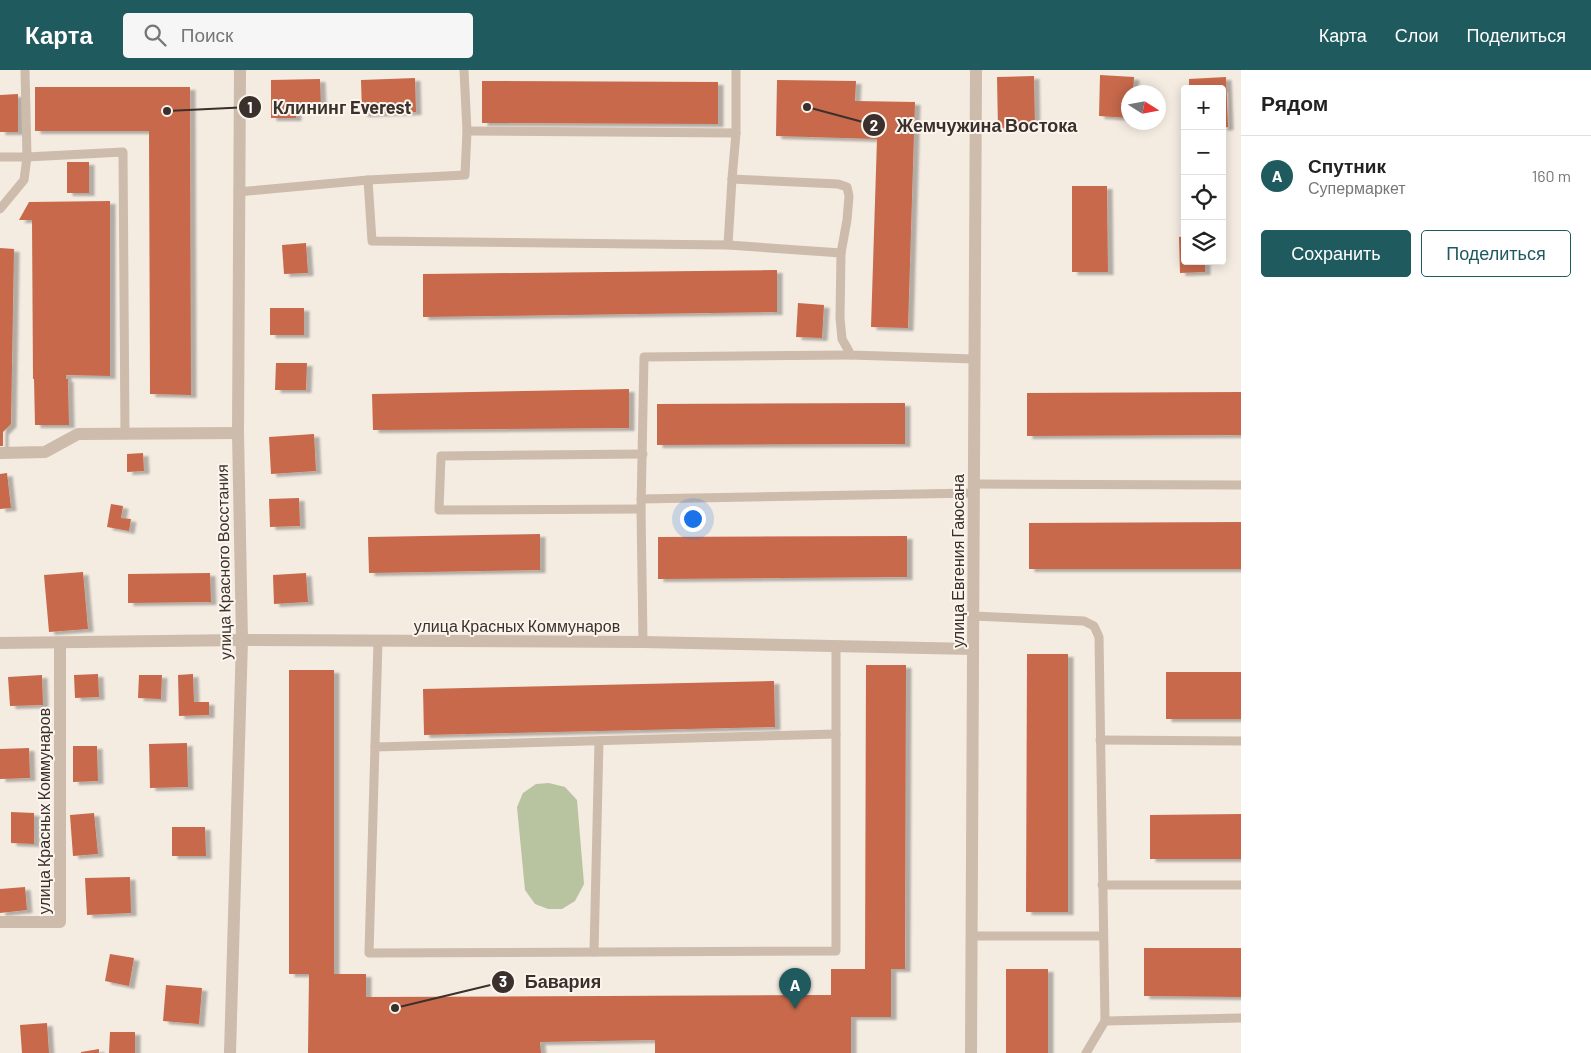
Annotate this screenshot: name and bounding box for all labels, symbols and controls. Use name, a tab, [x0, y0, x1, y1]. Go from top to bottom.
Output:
search box	[123, 13, 473, 58]
text: Карта	[25, 20, 93, 49]
icon: search	[141, 21, 169, 49]
text: Поиск	[181, 23, 233, 46]
text: Карта	[1319, 24, 1367, 46]
text: Слои	[1395, 24, 1439, 46]
text: Поделиться	[1467, 24, 1566, 46]
north arrow	[1121, 85, 1166, 130]
map controls	[1181, 85, 1226, 265]
button: +	[1181, 85, 1226, 130]
text: Рядом	[1261, 90, 1328, 115]
callout: Клининг Everest	[238, 91, 421, 124]
text: Клининг Everest	[273, 96, 412, 118]
text: 1	[247, 98, 253, 116]
callout: Жемчужина Востока	[862, 109, 1087, 142]
text: Жемчужина Востока	[896, 114, 1078, 136]
text: 2	[870, 116, 878, 134]
button: −	[1181, 130, 1226, 175]
text: Спутник	[1308, 154, 1386, 177]
text: A	[1272, 166, 1282, 185]
text: 160 m	[1532, 166, 1571, 185]
button: locate	[1181, 175, 1226, 220]
text: Супермаркет	[1308, 178, 1406, 197]
button: layers	[1181, 220, 1226, 265]
button: Сохранить	[1261, 230, 1411, 277]
button: Поделиться	[1421, 230, 1571, 277]
street label: улица Красного Восстания	[212, 464, 234, 660]
street label: улица Евгения Гаюсана	[948, 474, 967, 648]
your location	[680, 506, 706, 532]
street label: улица Красных Коммунаров	[414, 616, 620, 635]
street label: улица Красных Коммунаров	[34, 708, 53, 914]
callout: Бавария	[490, 966, 611, 999]
pin: A	[779, 968, 811, 1009]
text: Бавария	[525, 970, 601, 992]
text: 3	[499, 972, 507, 990]

